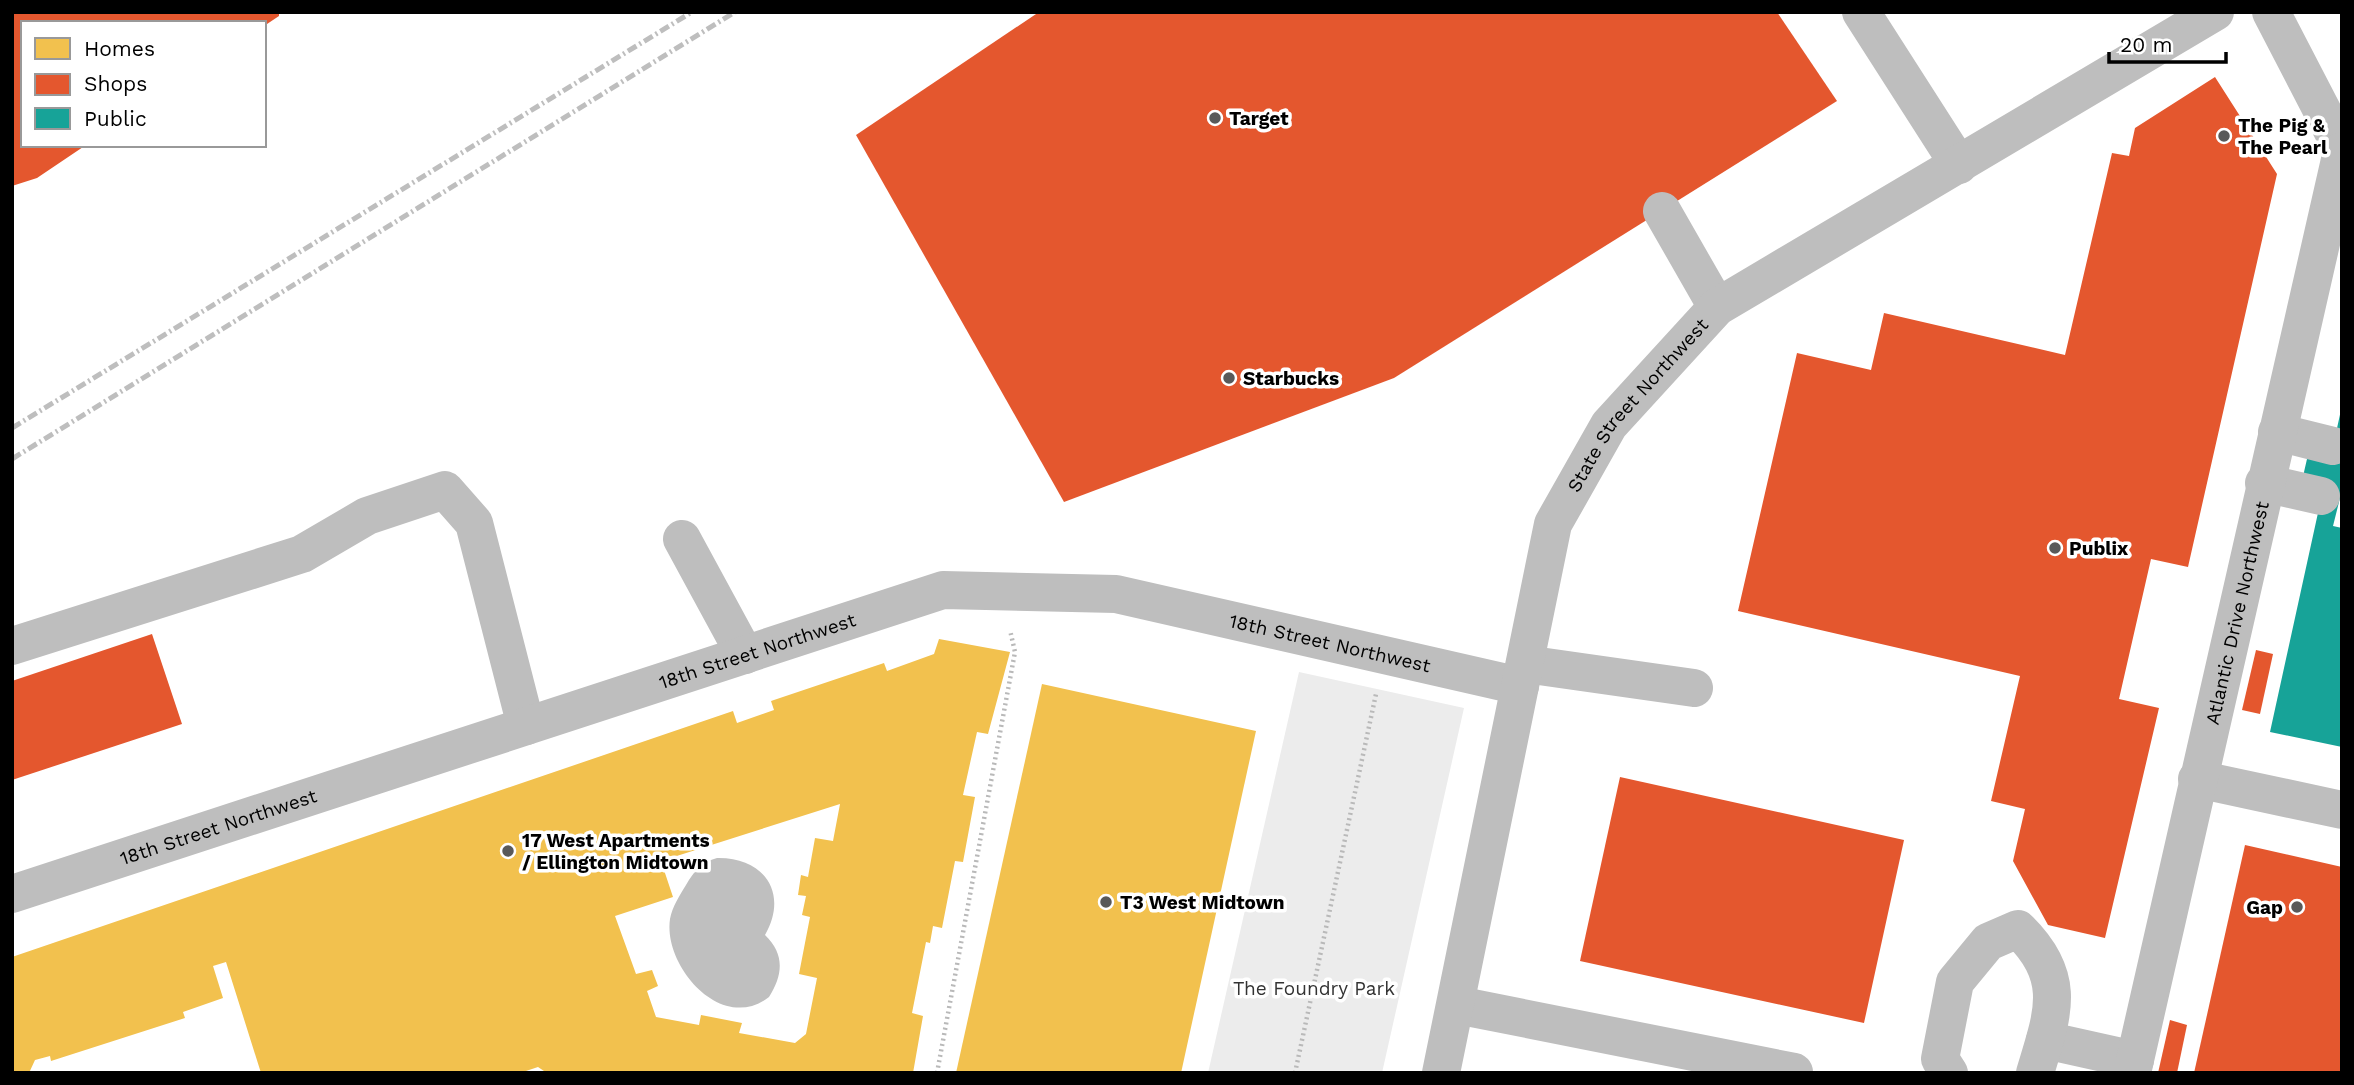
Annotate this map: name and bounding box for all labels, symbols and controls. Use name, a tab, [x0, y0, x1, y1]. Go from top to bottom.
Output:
legend	[21, 21, 266, 147]
scale bar	[2109, 21, 2226, 65]
text: 20 m	[2120, 32, 2172, 57]
text: Homes	[84, 36, 155, 61]
text: Shops	[84, 71, 147, 96]
text: Public	[84, 106, 147, 131]
place label: Target	[1229, 107, 1289, 130]
marker: Target	[1207, 110, 1223, 126]
place label: The Pig & The Pearl	[2238, 114, 2328, 159]
marker: The Pig & The Pearl	[2216, 128, 2232, 144]
street label: State Street Northwest	[1562, 314, 1713, 496]
place label: Starbucks	[1243, 367, 1339, 390]
marker: Starbucks	[1221, 370, 1237, 386]
street label: Atlantic Drive Northwest	[2201, 499, 2274, 727]
place label: Publix	[2069, 537, 2129, 560]
marker: Publix	[2047, 540, 2063, 556]
street label: 18th Street Northwest	[656, 608, 859, 694]
street label: 18th Street Northwest	[1227, 609, 1433, 677]
street label: 18th Street Northwest	[117, 784, 320, 870]
place label: 17 West Apartments / Ellington Midtown	[522, 829, 710, 874]
marker: 17 West Apartments / Ellington Midtown	[500, 843, 516, 859]
place label: T3 West Midtown	[1120, 891, 1285, 914]
marker: T3 West Midtown	[1098, 894, 1114, 910]
place label: Gap	[2246, 896, 2283, 919]
marker: Gap	[2289, 899, 2305, 915]
park label: The Foundry Park	[1233, 977, 1395, 1000]

